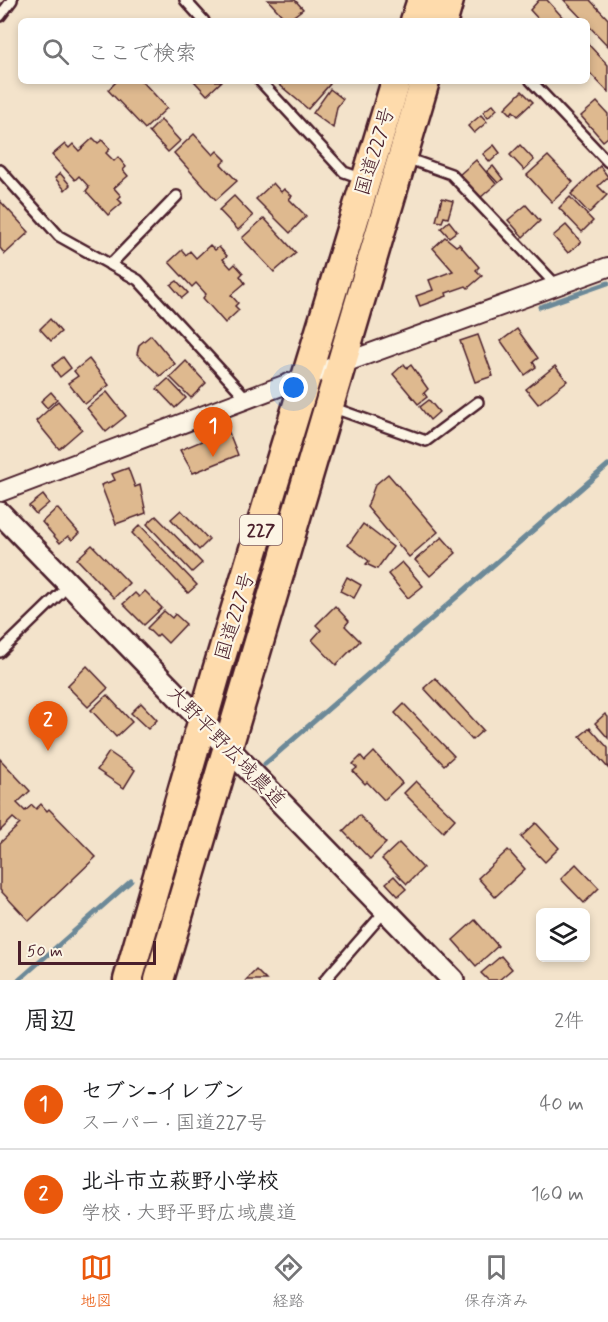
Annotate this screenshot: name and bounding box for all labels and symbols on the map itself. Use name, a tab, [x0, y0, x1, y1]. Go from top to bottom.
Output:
street label: 国道227号	[349, 104, 402, 199]
your location	[279, 373, 308, 402]
pin: 1	[194, 408, 232, 457]
road number: 227	[240, 515, 282, 545]
street label: 国道227号	[209, 569, 262, 664]
street label: 大野平野広域農道	[161, 680, 291, 814]
pin: 2	[28, 702, 68, 751]
scale bar	[18, 938, 156, 966]

